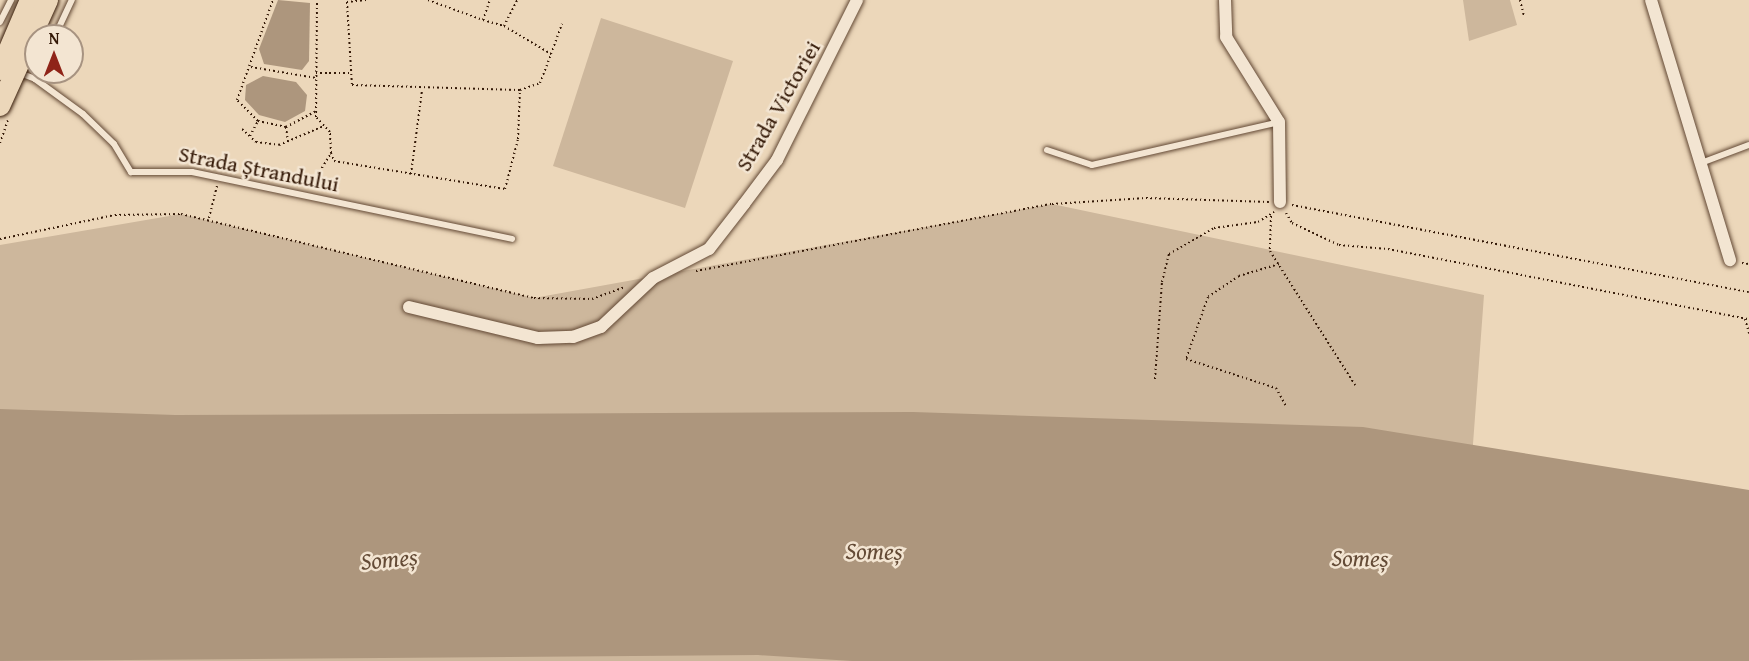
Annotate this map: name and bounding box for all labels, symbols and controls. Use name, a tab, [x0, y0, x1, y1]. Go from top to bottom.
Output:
north arrow	[24, 24, 84, 84]
text: N	[49, 26, 59, 50]
street label: Strada Victoriei	[730, 36, 826, 176]
street label: Strada Ștrandului	[177, 141, 341, 197]
water label: Someș	[845, 536, 903, 566]
water label: Someș	[359, 542, 419, 576]
water label: Someș	[1331, 543, 1389, 573]

